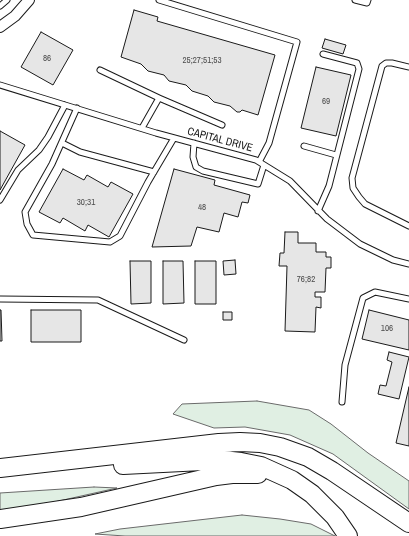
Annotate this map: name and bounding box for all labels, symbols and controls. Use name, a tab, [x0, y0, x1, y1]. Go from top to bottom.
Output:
house number: 86	[43, 54, 51, 64]
house number: 25;27;51;53	[183, 56, 221, 66]
house number: 69	[322, 97, 330, 107]
street label: CAPITAL DRIVE	[186, 125, 254, 155]
house number: 30;31	[77, 198, 95, 208]
house number: 48	[198, 203, 206, 213]
house number: 76;82	[297, 275, 315, 285]
house number: 106	[381, 324, 393, 334]

